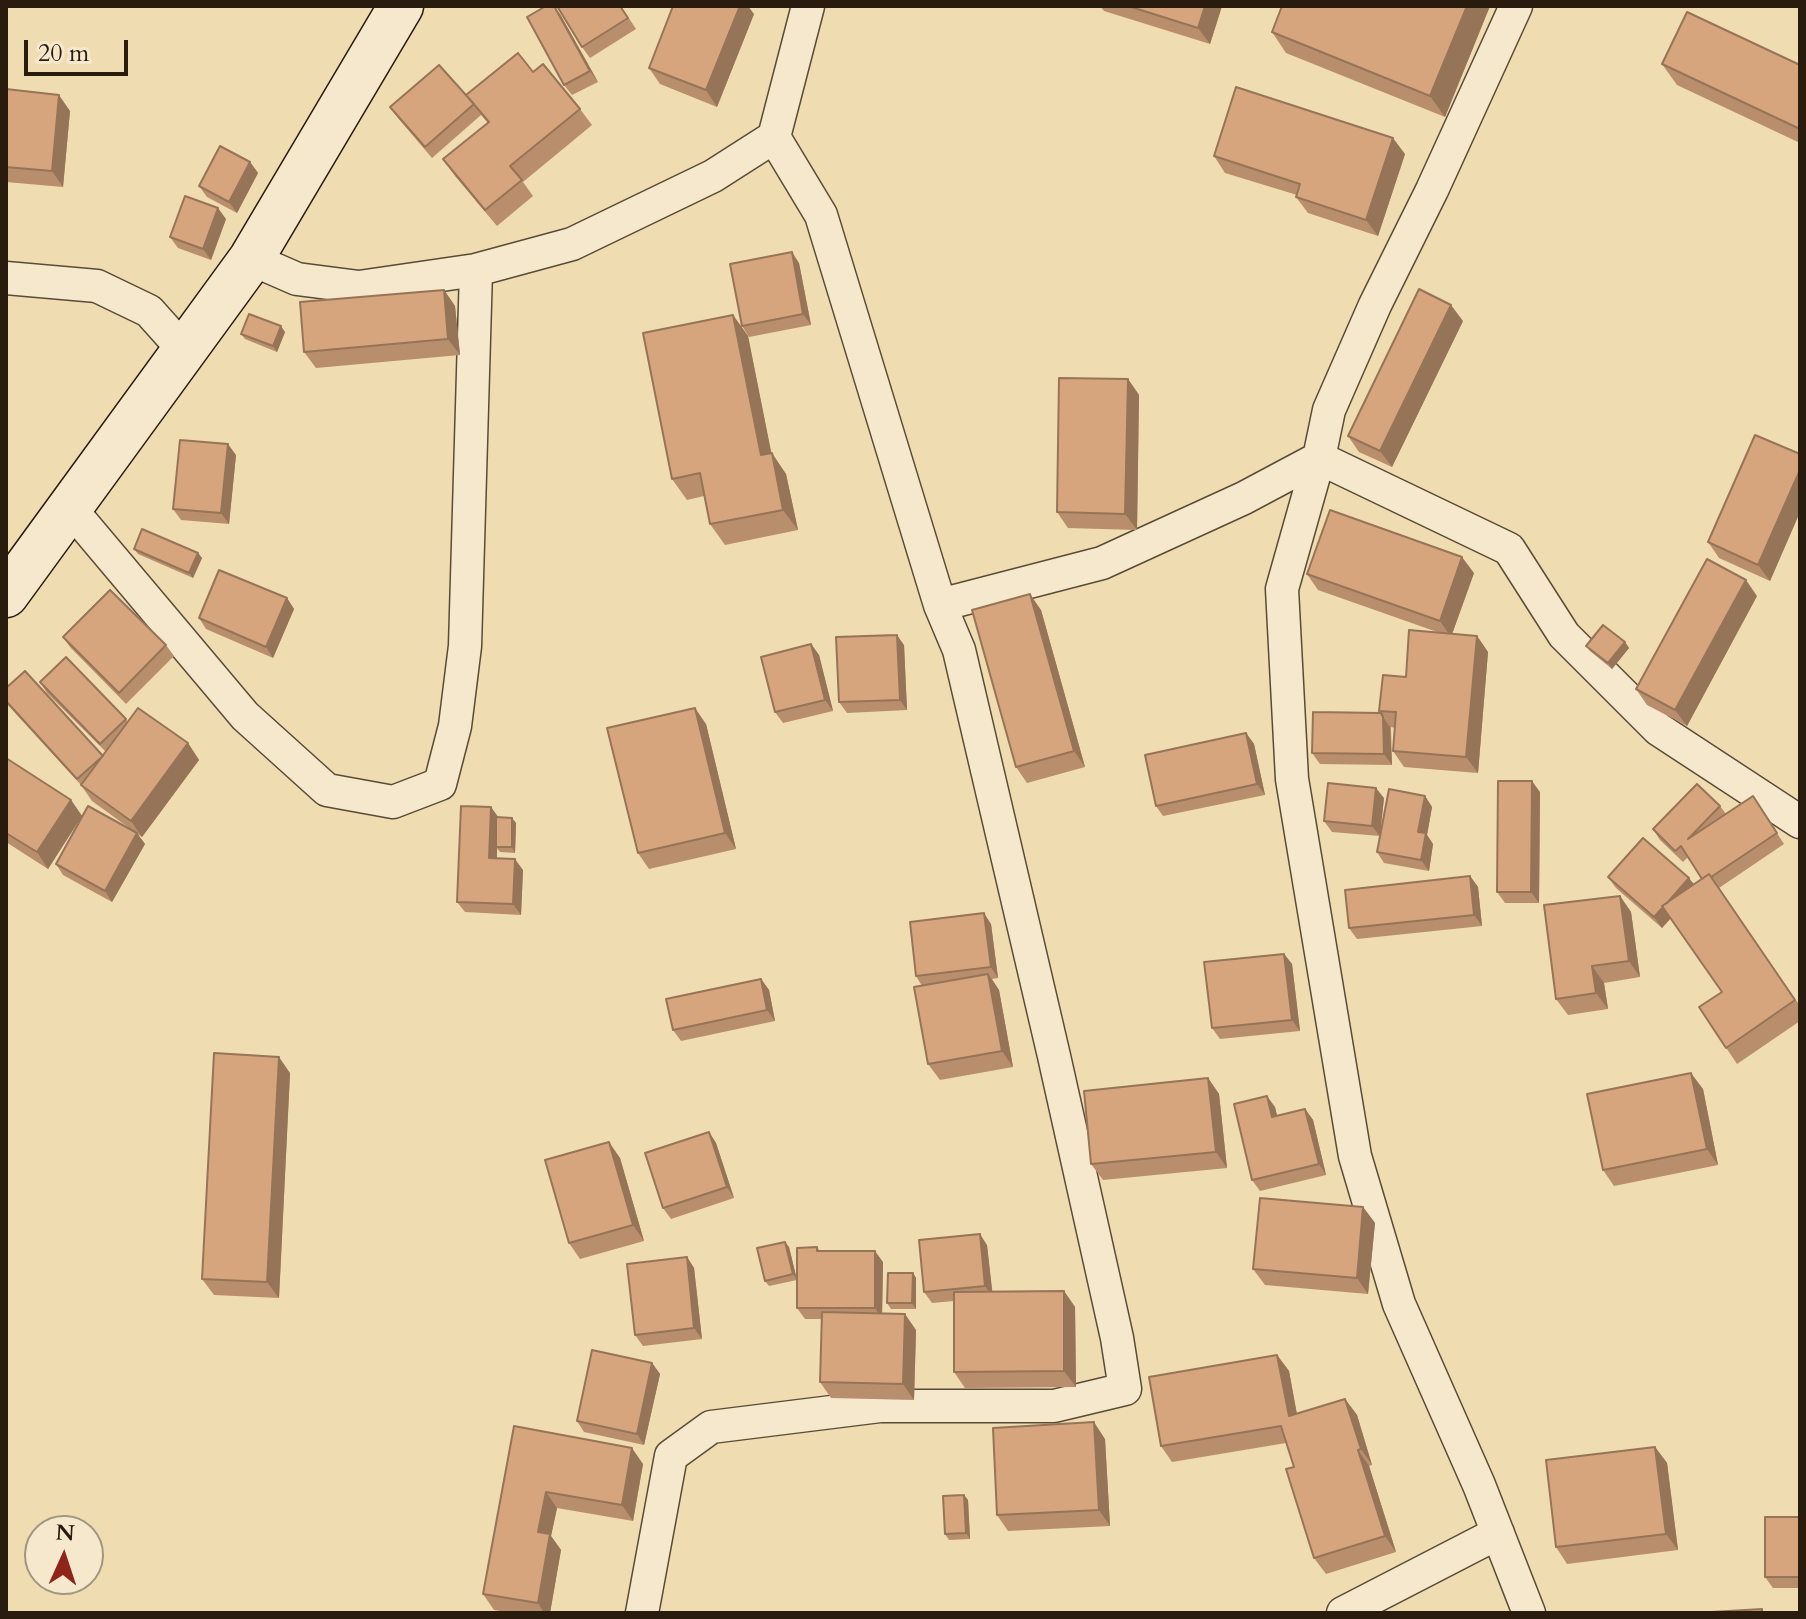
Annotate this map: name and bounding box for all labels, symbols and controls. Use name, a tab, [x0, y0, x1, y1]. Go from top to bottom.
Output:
scale bar	[28, 24, 132, 74]
text: 20 m	[38, 37, 89, 70]
north arrow	[24, 1515, 104, 1595]
text: N	[55, 1518, 75, 1549]

